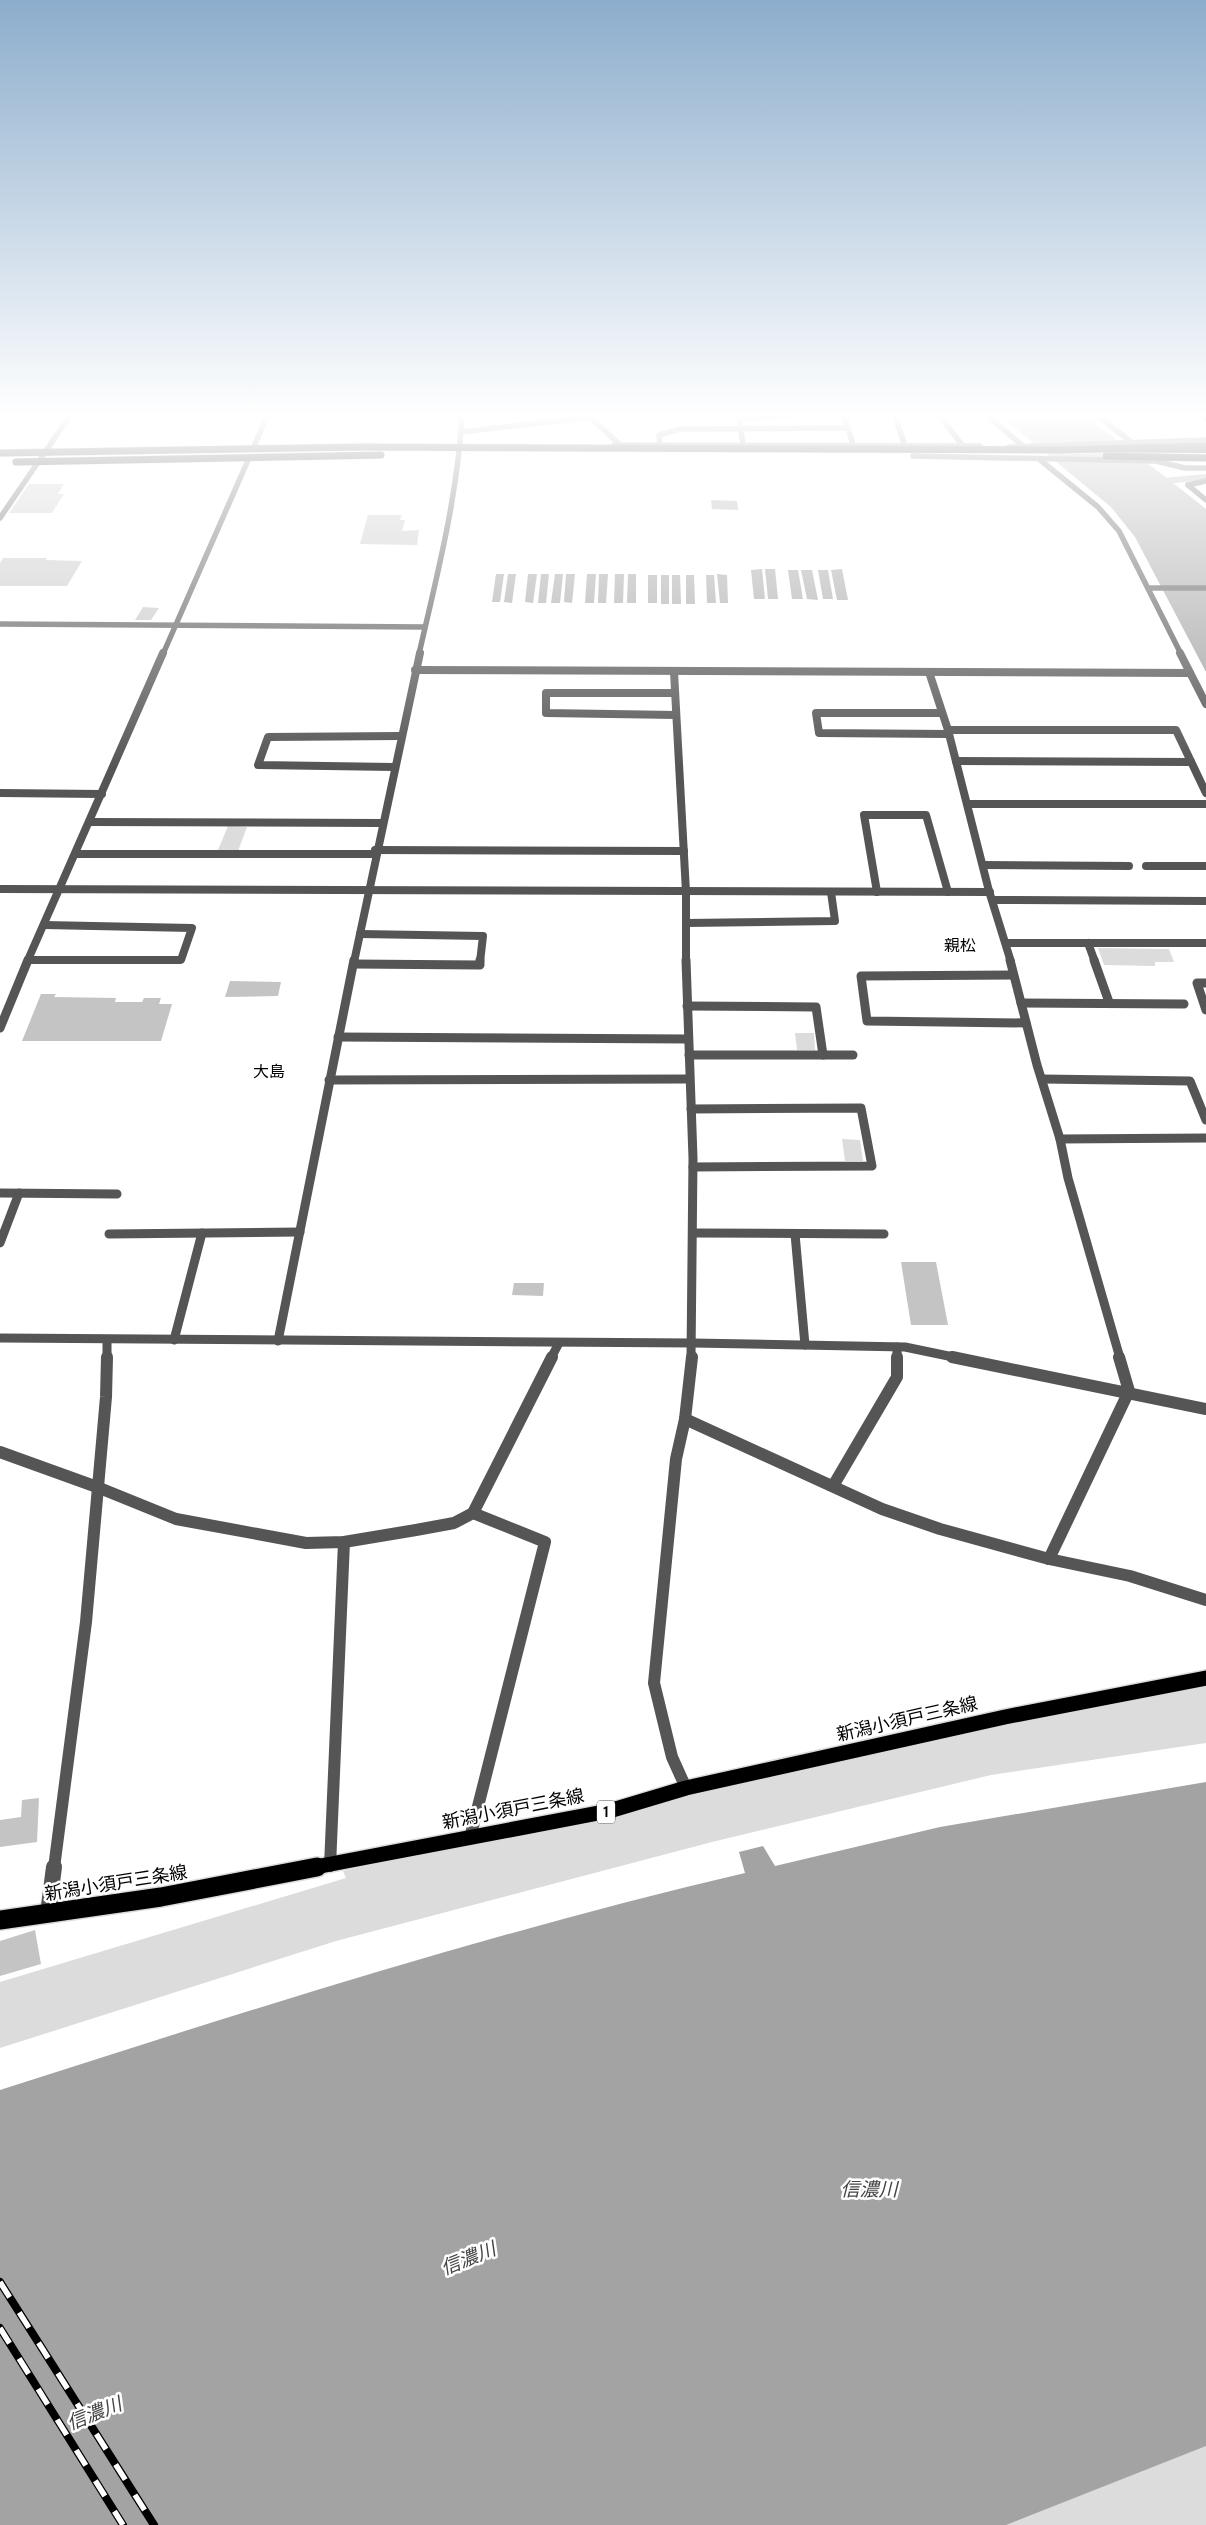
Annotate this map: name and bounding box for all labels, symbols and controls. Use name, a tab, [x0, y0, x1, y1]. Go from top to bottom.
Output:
district label: 親松	[944, 936, 976, 955]
district label: 大島	[253, 1062, 285, 1081]
street label: 新潟小須戸三条線	[834, 1692, 979, 1745]
street label: 新潟小須戸三条線	[440, 1784, 586, 1833]
road number: 1	[597, 1800, 615, 1824]
street label: 新潟小須戸三条線	[43, 1861, 189, 1904]
water label: 信濃川	[840, 2178, 899, 2201]
water label: 信濃川	[437, 2236, 501, 2280]
water label: 信濃川	[63, 2391, 127, 2435]

